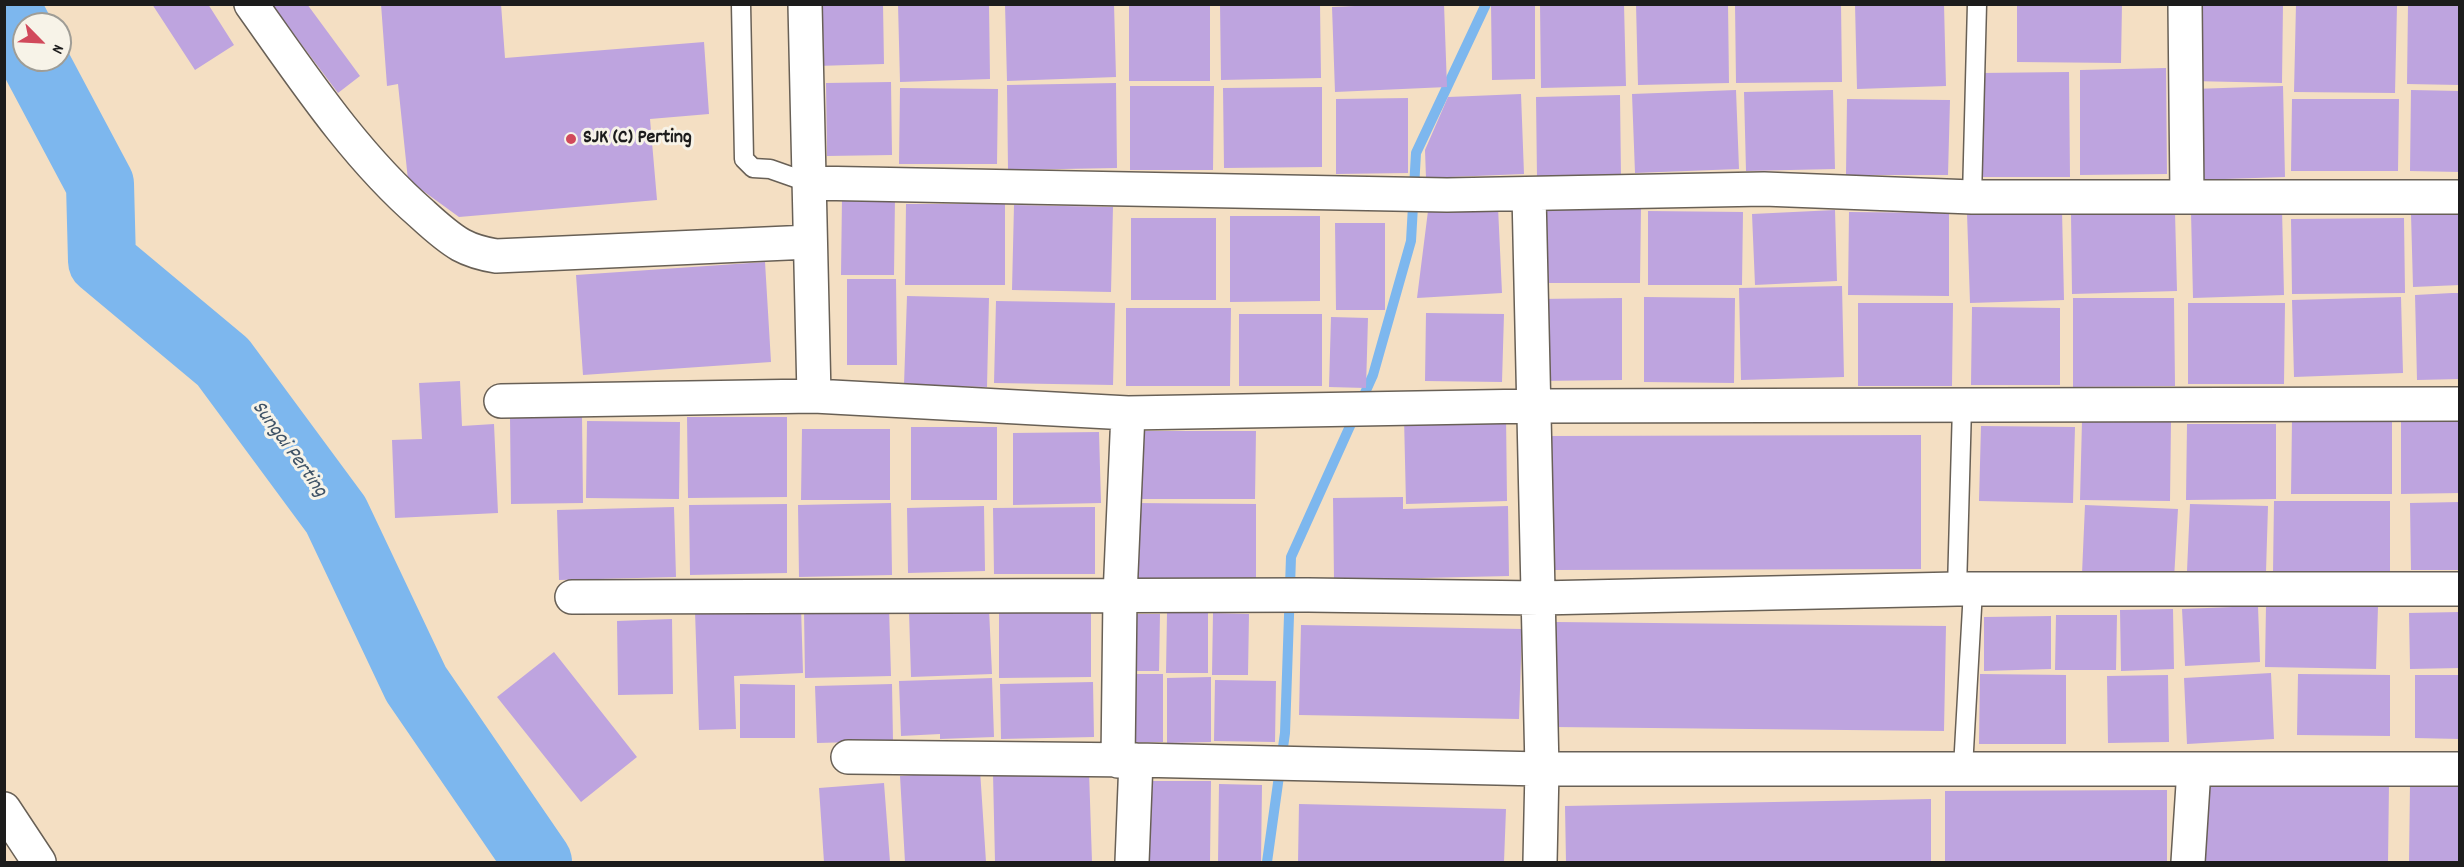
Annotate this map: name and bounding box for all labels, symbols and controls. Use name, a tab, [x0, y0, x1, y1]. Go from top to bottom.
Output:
north arrow	[12, 12, 72, 72]
text: N	[45, 40, 69, 57]
place label: SJK (C) Perting	[583, 127, 692, 151]
marker: SJK (C) Perting	[564, 132, 578, 146]
water label: Sungai Perting	[245, 397, 331, 503]

